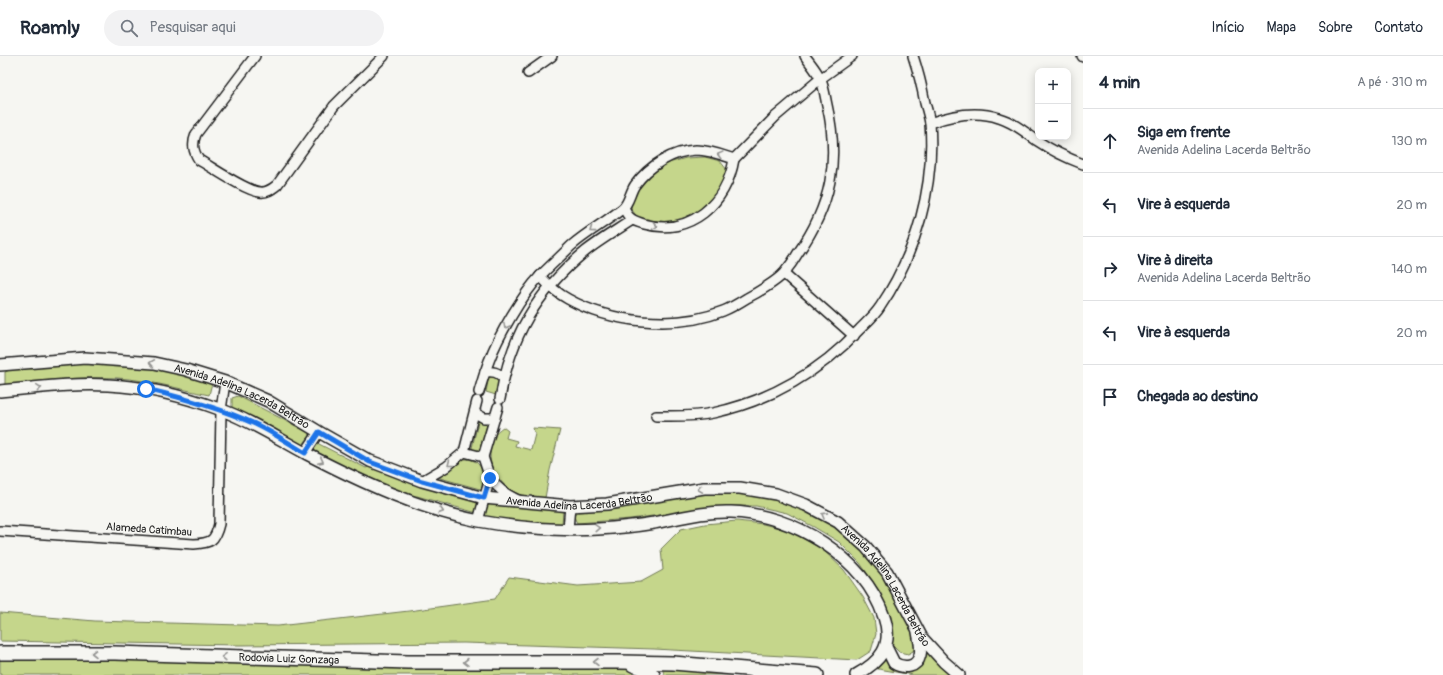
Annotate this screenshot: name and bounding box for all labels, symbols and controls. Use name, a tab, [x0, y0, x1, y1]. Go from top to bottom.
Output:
search box	[104, 10, 384, 46]
text: Roamly	[20, 16, 80, 40]
icon: search	[118, 17, 140, 39]
text: Pesquisar aqui	[150, 18, 236, 37]
text: Início	[1211, 19, 1244, 36]
text: Mapa	[1266, 19, 1296, 36]
text: Sobre	[1318, 19, 1352, 36]
text: Contato	[1374, 19, 1423, 36]
map controls	[1035, 68, 1071, 140]
button: +	[1035, 68, 1071, 104]
text: 4 min	[1099, 72, 1140, 93]
text: A pé · 310 m	[1357, 74, 1427, 90]
button: −	[1035, 104, 1071, 140]
text: Siga em frente	[1137, 123, 1230, 142]
icon: ahead	[1099, 130, 1121, 152]
text: 130 m	[1391, 133, 1427, 149]
text: Avenida Adelina Lacerda Beltrão	[1137, 142, 1311, 158]
one-way arrow	[717, 151, 724, 160]
icon: left	[1099, 194, 1121, 216]
text: Vire à esquerda	[1137, 195, 1230, 214]
text: 20 m	[1396, 197, 1427, 213]
one-way arrow	[652, 221, 658, 230]
one-way arrow	[589, 225, 596, 233]
text: Vire à direita	[1137, 251, 1213, 270]
icon: right	[1099, 258, 1121, 280]
text: 140 m	[1391, 261, 1427, 277]
text: Avenida Adelina Lacerda Beltrão	[1137, 270, 1311, 286]
one-way arrow	[504, 322, 511, 329]
icon: left	[1099, 322, 1121, 344]
text: Vire à esquerda	[1137, 323, 1230, 342]
text: 20 m	[1396, 325, 1427, 341]
one-way arrow	[149, 359, 155, 368]
street label: Avenida Adelina Lacerda Beltrão	[173, 362, 312, 432]
route start	[137, 380, 155, 398]
one-way arrow	[36, 384, 42, 393]
icon: arrive	[1099, 386, 1121, 408]
text: Chegada ao destino	[1137, 387, 1258, 406]
one-way arrow	[317, 456, 324, 464]
one-way arrow	[448, 459, 455, 466]
route end	[481, 469, 499, 487]
one-way arrow	[696, 484, 703, 493]
street label: Avenida Adelina Lacerda Beltrão	[505, 491, 653, 513]
one-way arrow	[437, 506, 444, 515]
one-way arrow	[821, 512, 829, 519]
street label: Alameda Catimbau	[105, 520, 192, 539]
street label: Avenida Adelina Lacerda Beltrão	[838, 522, 933, 649]
one-way arrow	[594, 524, 600, 533]
one-way arrow	[91, 649, 97, 657]
street label: Rodovia Luiz Gonzaga	[238, 651, 339, 667]
one-way arrow	[221, 652, 227, 661]
one-way arrow	[463, 658, 469, 666]
one-way arrow	[593, 658, 599, 666]

